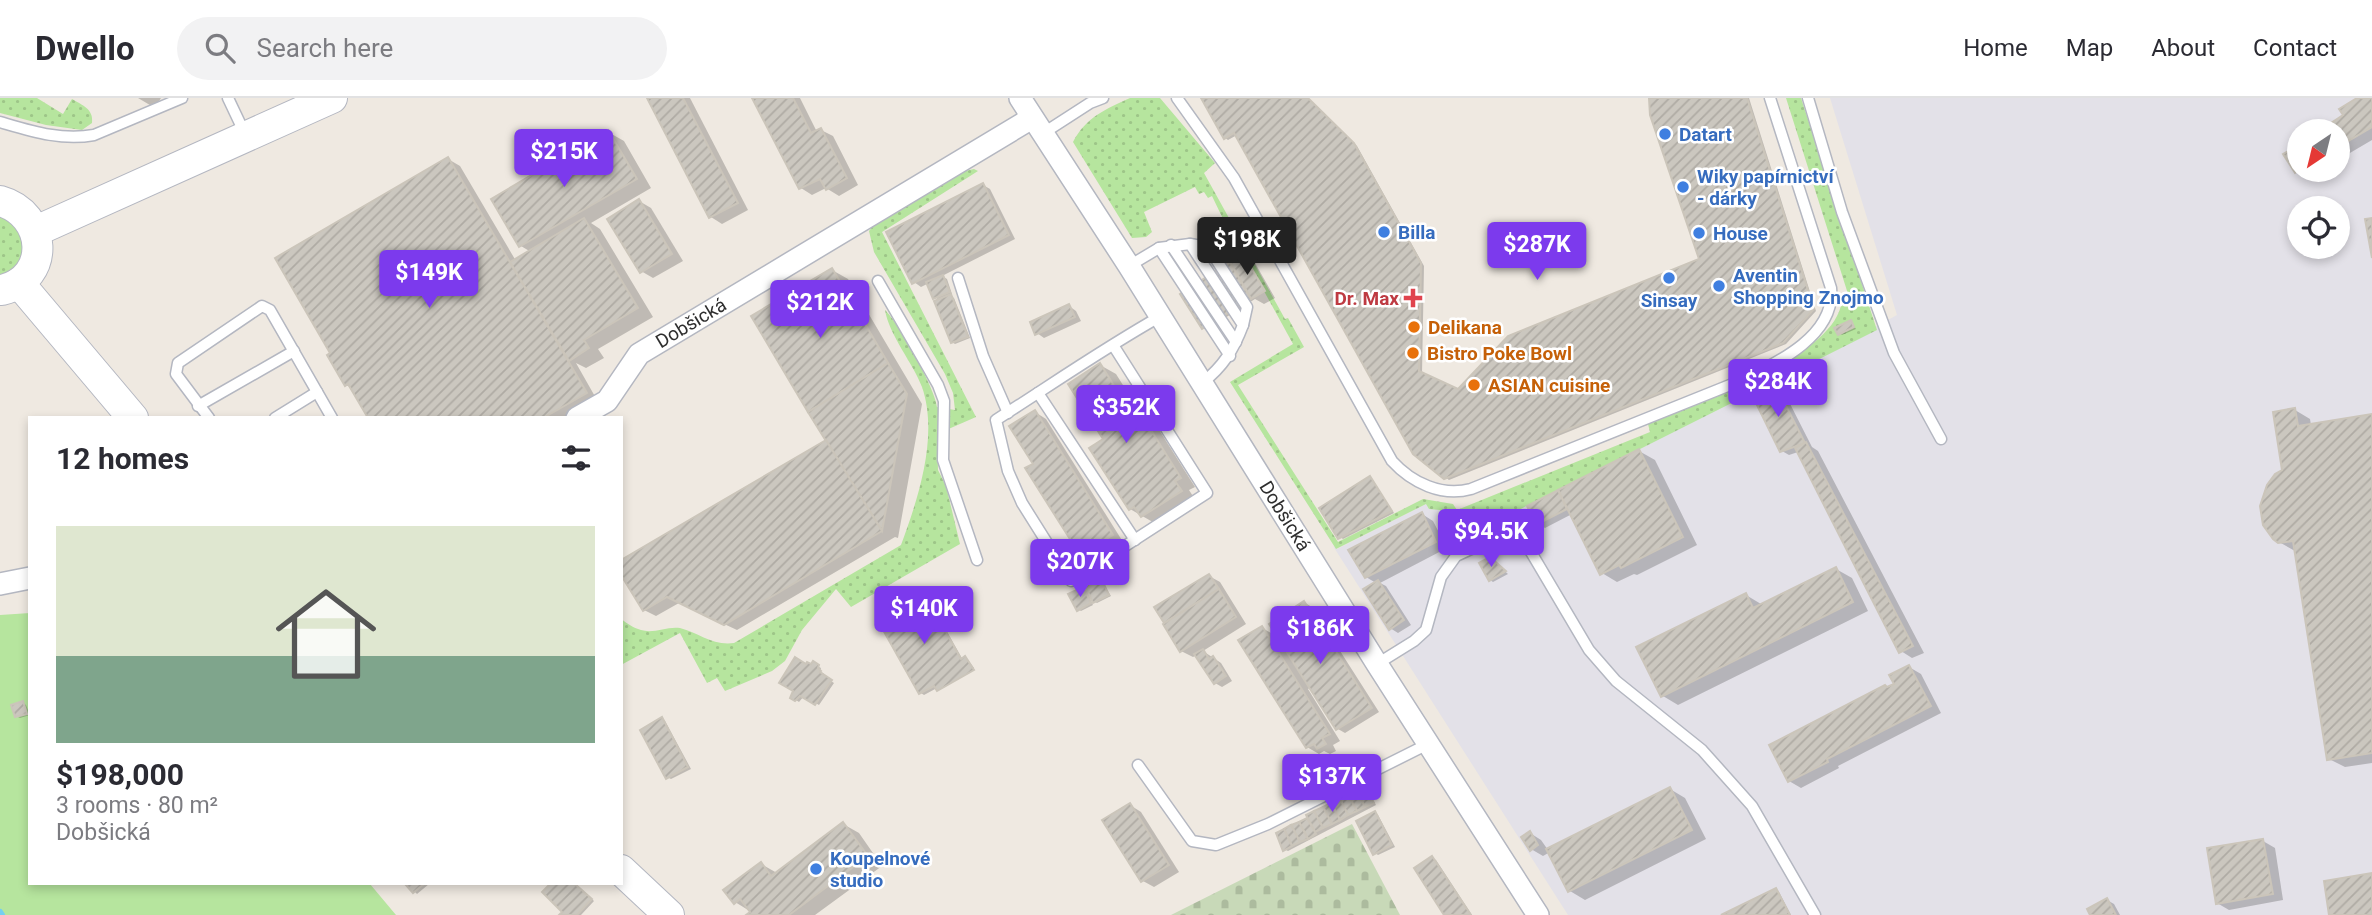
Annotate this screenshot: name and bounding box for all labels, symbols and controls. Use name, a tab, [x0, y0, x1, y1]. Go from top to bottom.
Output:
search box	[177, 17, 667, 80]
text: Dwello	[35, 29, 135, 68]
icon: search	[201, 29, 239, 67]
text: Search here	[257, 33, 393, 63]
text: Home	[1963, 34, 2028, 62]
text: Map	[2066, 34, 2113, 62]
text: About	[2151, 34, 2215, 62]
text: Contact	[2253, 34, 2337, 62]
north arrow	[2287, 119, 2350, 182]
map controls	[2287, 119, 2350, 259]
place label: Datart	[1679, 123, 1733, 146]
marker: Datart	[1657, 126, 1673, 142]
pin: $215K	[515, 130, 613, 189]
text: $215K	[530, 138, 598, 165]
place label: Wiky papírnictví - dárky	[1697, 165, 1835, 210]
marker: Wiky papírnictví - dárky	[1675, 179, 1691, 195]
button: locate	[2287, 196, 2350, 259]
pin: $198K	[1198, 218, 1296, 277]
place label: Billa	[1398, 221, 1435, 244]
pin: $287K	[1488, 222, 1586, 282]
place label: House	[1713, 222, 1768, 245]
marker: Billa	[1376, 224, 1392, 240]
marker: House	[1691, 225, 1707, 241]
text: $198K	[1213, 226, 1281, 253]
text: $287K	[1503, 231, 1571, 258]
pin: $149K	[380, 250, 478, 310]
text: $149K	[395, 259, 463, 286]
place label: Aventin Shopping Znojmo	[1733, 264, 1884, 309]
marker: Sinsay	[1661, 270, 1677, 286]
marker: Aventin Shopping Znojmo	[1711, 278, 1727, 294]
pin: $212K	[771, 280, 869, 340]
place label: Dr. Max	[1334, 287, 1399, 310]
text: $212K	[786, 289, 854, 316]
place label: Sinsay	[1641, 289, 1698, 312]
marker: Dr. Max	[1405, 290, 1421, 306]
street label: Dobšická	[652, 293, 730, 353]
place label: Delikana	[1428, 316, 1502, 339]
marker: Delikana	[1406, 319, 1422, 335]
place label: Bistro Poke Bowl	[1427, 342, 1572, 365]
marker: Bistro Poke Bowl	[1405, 345, 1421, 361]
pin: $284K	[1729, 360, 1827, 419]
text: $284K	[1744, 368, 1812, 395]
place label: ASIAN cuisine	[1488, 374, 1610, 397]
marker: ASIAN cuisine	[1466, 377, 1482, 393]
pin: $352K	[1077, 386, 1175, 445]
text: $352K	[1092, 394, 1160, 421]
icon: filters	[557, 439, 595, 477]
text: 12 homes	[56, 441, 189, 476]
street label: Dobšická	[1254, 477, 1316, 555]
pin: $94.5K	[1434, 510, 1548, 569]
text: $94.5K	[1454, 518, 1528, 545]
pin: $207K	[1031, 540, 1129, 599]
text: $207K	[1046, 548, 1114, 575]
icon: home	[263, 571, 389, 697]
pin: $140K	[875, 587, 973, 646]
text: $140K	[890, 595, 958, 622]
pin: $186K	[1271, 606, 1369, 666]
text: $186K	[1286, 615, 1354, 642]
pin: $137K	[1283, 754, 1381, 814]
text: $198,000	[56, 757, 184, 792]
text: $137K	[1298, 763, 1366, 790]
text: 3 rooms · 80 m²	[56, 792, 218, 819]
text: Dobšická	[56, 819, 151, 846]
place label: Koupelnové studio	[830, 847, 930, 892]
marker: Koupelnové studio	[808, 861, 824, 877]

